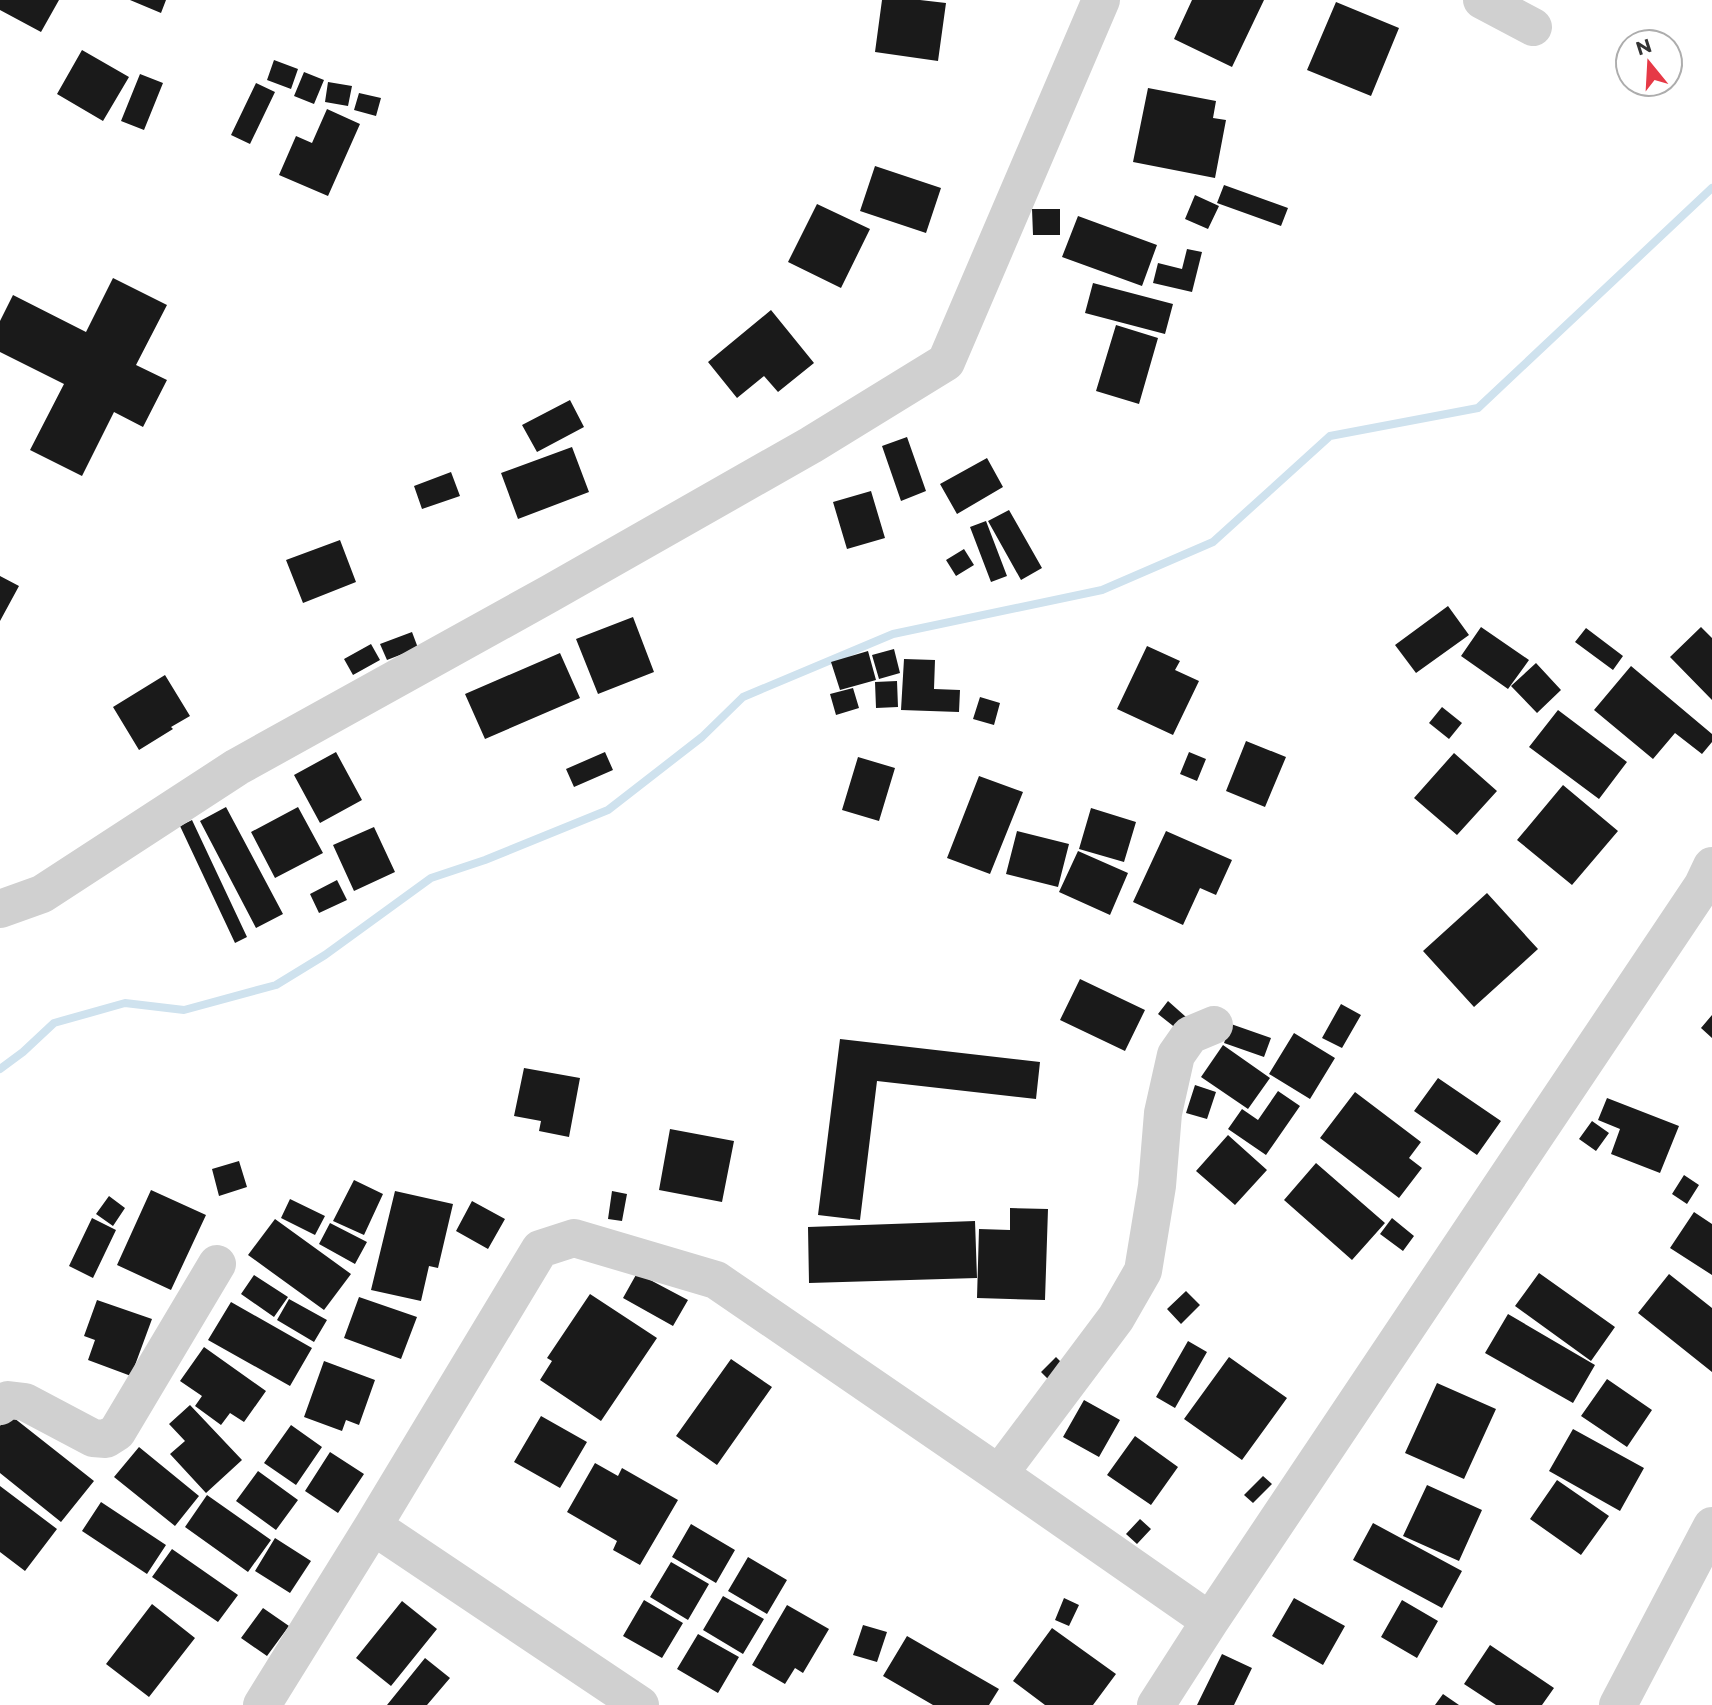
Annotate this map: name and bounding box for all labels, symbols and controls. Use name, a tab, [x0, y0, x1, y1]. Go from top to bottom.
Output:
north arrow	[1614, 28, 1684, 98]
text: N	[1633, 34, 1655, 61]

